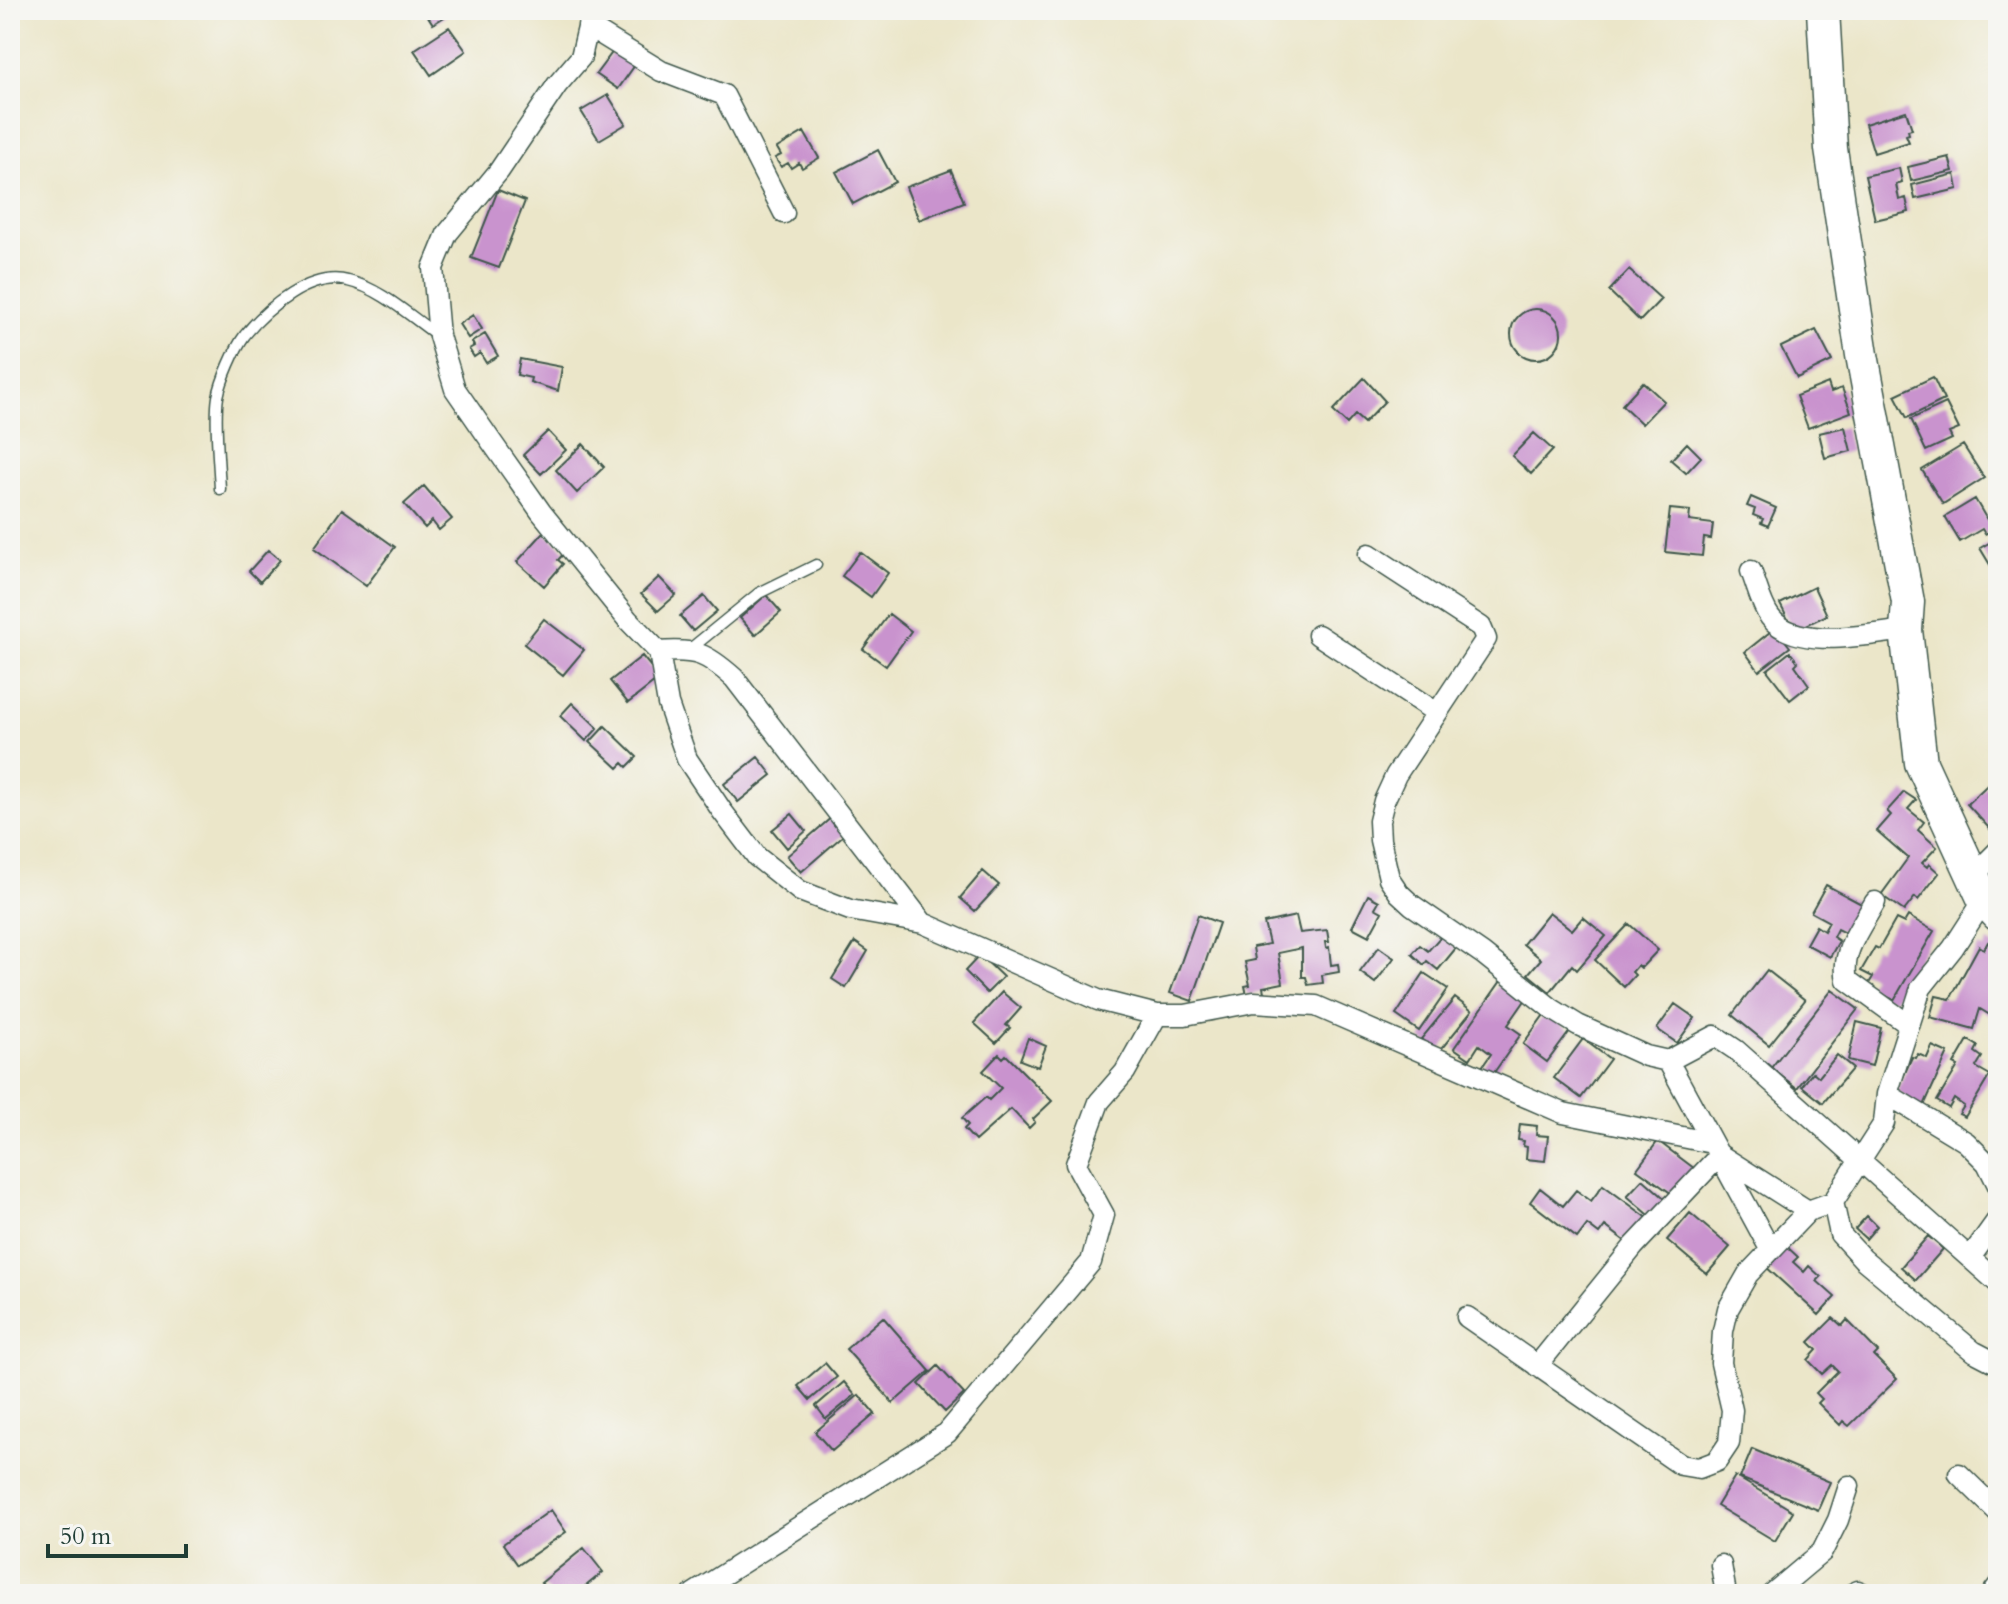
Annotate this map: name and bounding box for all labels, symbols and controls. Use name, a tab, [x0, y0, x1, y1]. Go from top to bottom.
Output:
scale bar	[48, 1508, 186, 1558]
text: 50 m	[60, 1520, 112, 1553]

